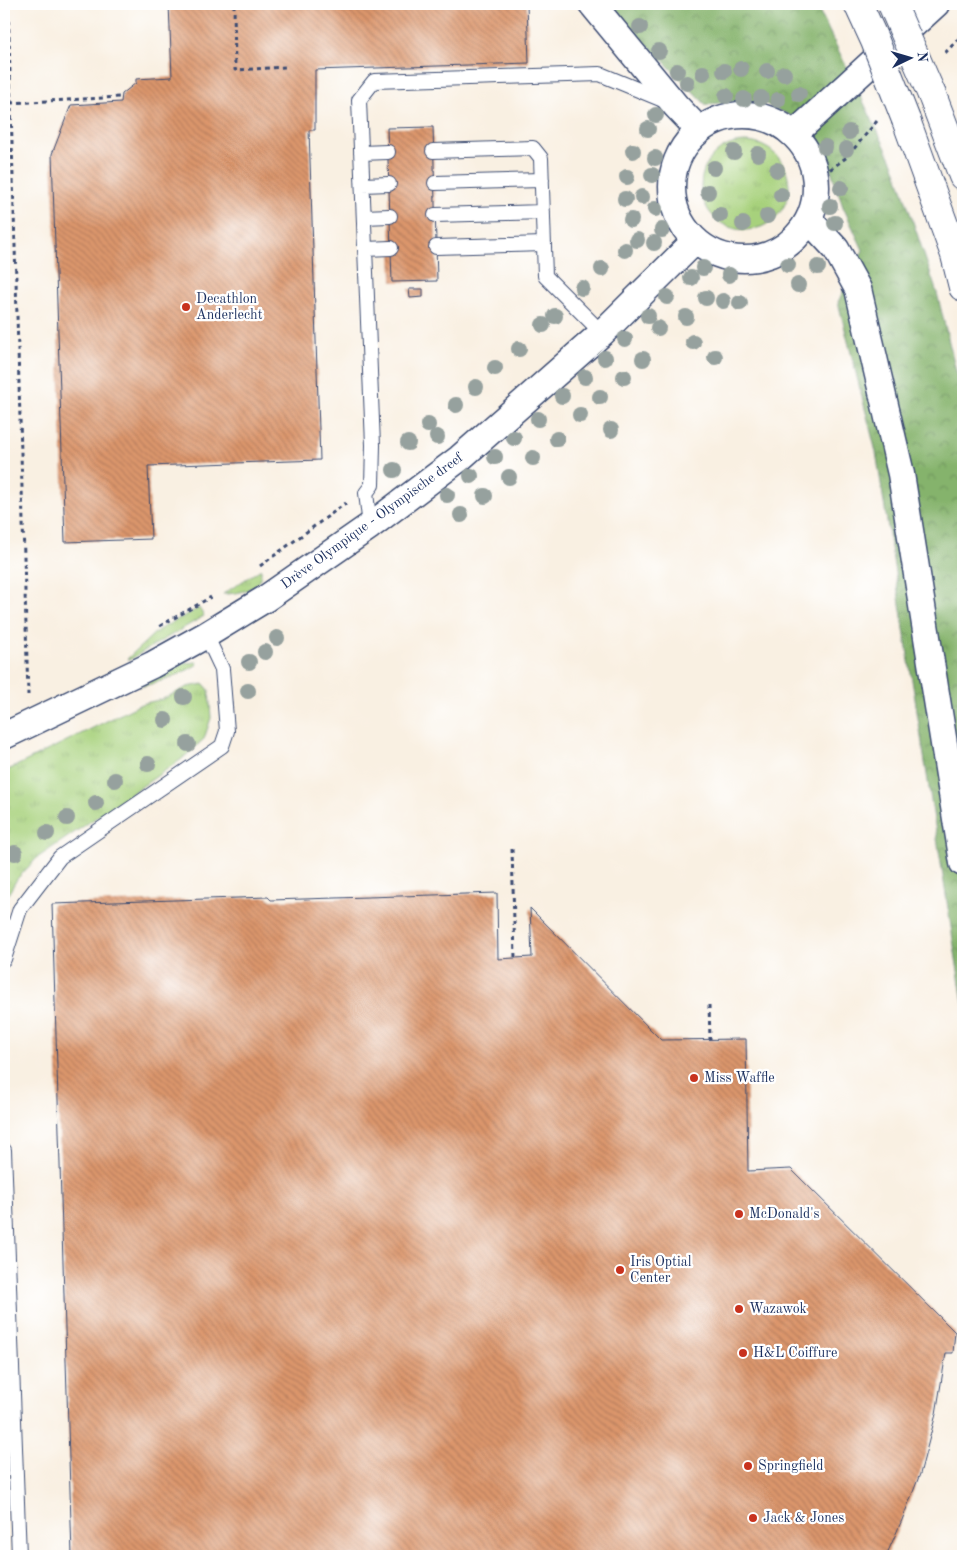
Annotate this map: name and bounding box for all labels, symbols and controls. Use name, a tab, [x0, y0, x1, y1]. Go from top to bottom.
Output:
north arrow	[884, 32, 934, 82]
text: N	[915, 51, 929, 63]
place label: Decathlon Anderlecht	[196, 292, 263, 322]
marker: Decathlon Anderlecht	[180, 301, 192, 313]
street label: Drève Olympique - Olympische dreef	[278, 450, 467, 592]
place label: Miss Waffle	[704, 1071, 775, 1085]
marker: Miss Waffle	[688, 1072, 700, 1084]
place label: McDonald's	[749, 1207, 820, 1221]
marker: McDonald's	[733, 1208, 745, 1220]
place label: Iris Optial Center	[630, 1255, 692, 1285]
marker: Iris Optial Center	[614, 1264, 626, 1276]
place label: Wazawok	[749, 1302, 807, 1316]
marker: Wazawok	[733, 1303, 745, 1315]
place label: H&L Coiffure	[753, 1346, 837, 1360]
marker: H&L Coiffure	[737, 1347, 749, 1359]
place label: Springfield	[758, 1459, 824, 1473]
marker: Springfield	[742, 1460, 754, 1472]
place label: Jack & Jones	[763, 1511, 844, 1525]
marker: Jack & Jones	[747, 1512, 759, 1524]

